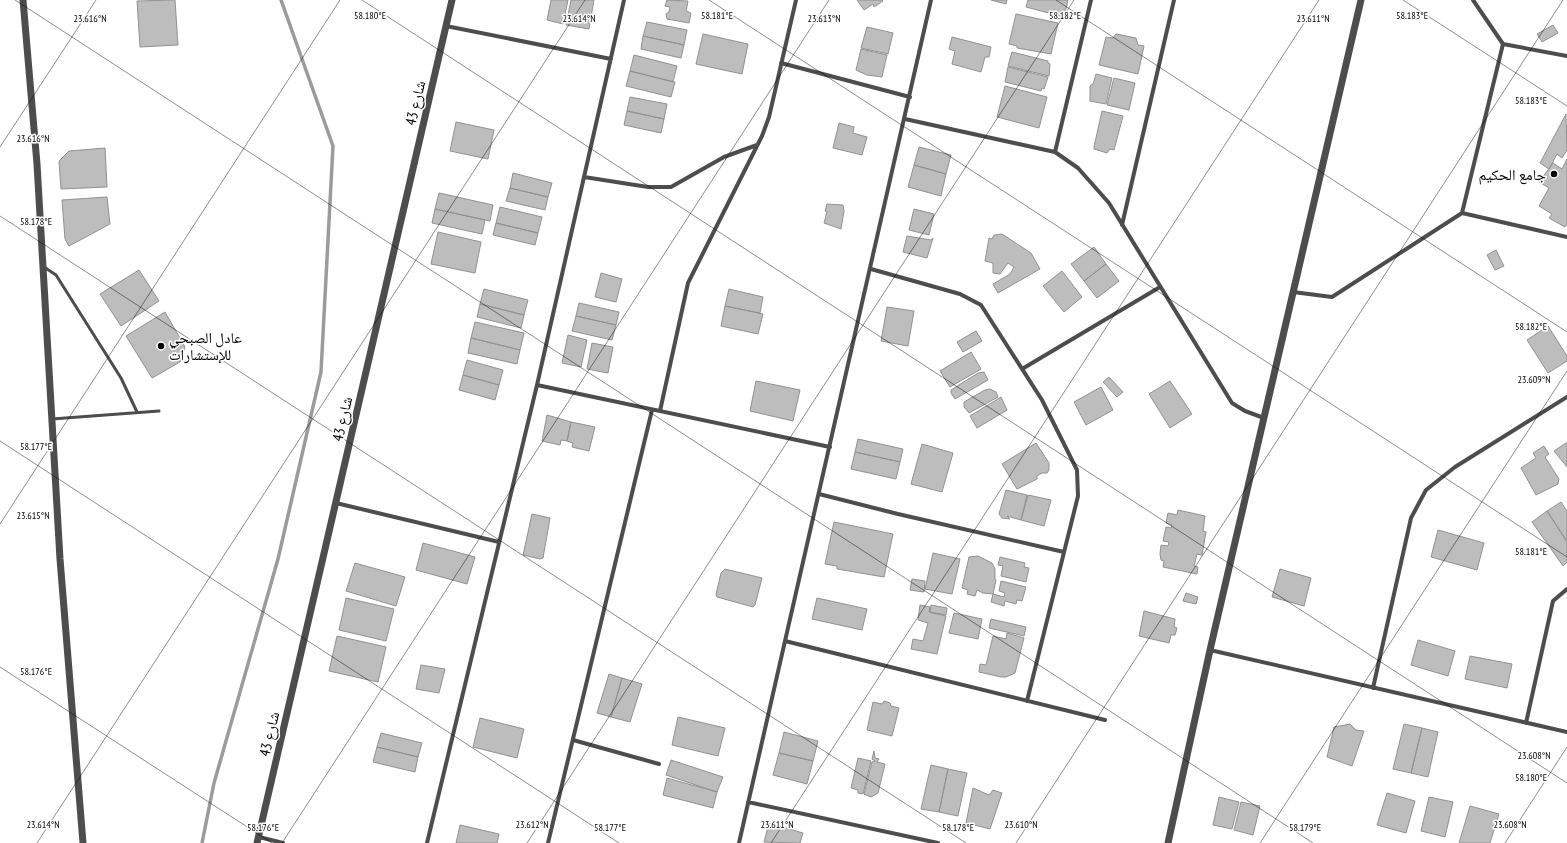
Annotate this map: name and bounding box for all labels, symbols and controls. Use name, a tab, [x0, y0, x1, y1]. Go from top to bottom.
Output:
text: 58.180°E	[354, 9, 386, 22]
text: 58.181°E	[701, 9, 733, 22]
text: 58.182°E	[1049, 9, 1081, 22]
text: 58.183°E	[1396, 9, 1428, 22]
text: 23.616°N	[73, 12, 107, 25]
text: 23.614°N	[562, 12, 596, 25]
text: 23.613°N	[807, 12, 841, 25]
text: 23.611°N	[1296, 12, 1330, 25]
street label: شارع 43	[401, 79, 430, 127]
text: 58.183°E	[1515, 94, 1547, 107]
text: 23.616°N	[16, 132, 50, 145]
place label: جامع الحكيم	[1479, 165, 1546, 185]
marker: جامع الحكيم	[1549, 169, 1559, 179]
text: 58.178°E	[20, 215, 52, 228]
text: 58.182°E	[1515, 320, 1547, 333]
place label: عادل الصبحي للإستشارات	[169, 328, 242, 364]
marker: عادل الصبحي للإستشارات	[156, 341, 166, 351]
text: 23.609°N	[1517, 373, 1551, 386]
street label: شارع 43	[328, 395, 357, 443]
text: 58.177°E	[20, 440, 52, 453]
text: 23.615°N	[16, 509, 50, 522]
text: 58.181°E	[1515, 545, 1547, 558]
text: 58.176°E	[20, 665, 52, 678]
street label: شارع 43	[255, 710, 284, 758]
text: 23.608°N	[1517, 749, 1551, 762]
text: 58.180°E	[1515, 771, 1547, 784]
text: 23.614°N	[26, 818, 60, 831]
text: 23.612°N	[515, 818, 549, 831]
text: 23.611°N	[760, 818, 794, 831]
text: 23.610°N	[1004, 818, 1038, 831]
text: 23.608°N	[1493, 818, 1527, 831]
text: 58.176°E	[247, 821, 279, 834]
text: 58.177°E	[594, 821, 626, 834]
text: 58.178°E	[942, 821, 974, 834]
text: 58.179°E	[1289, 821, 1321, 834]

